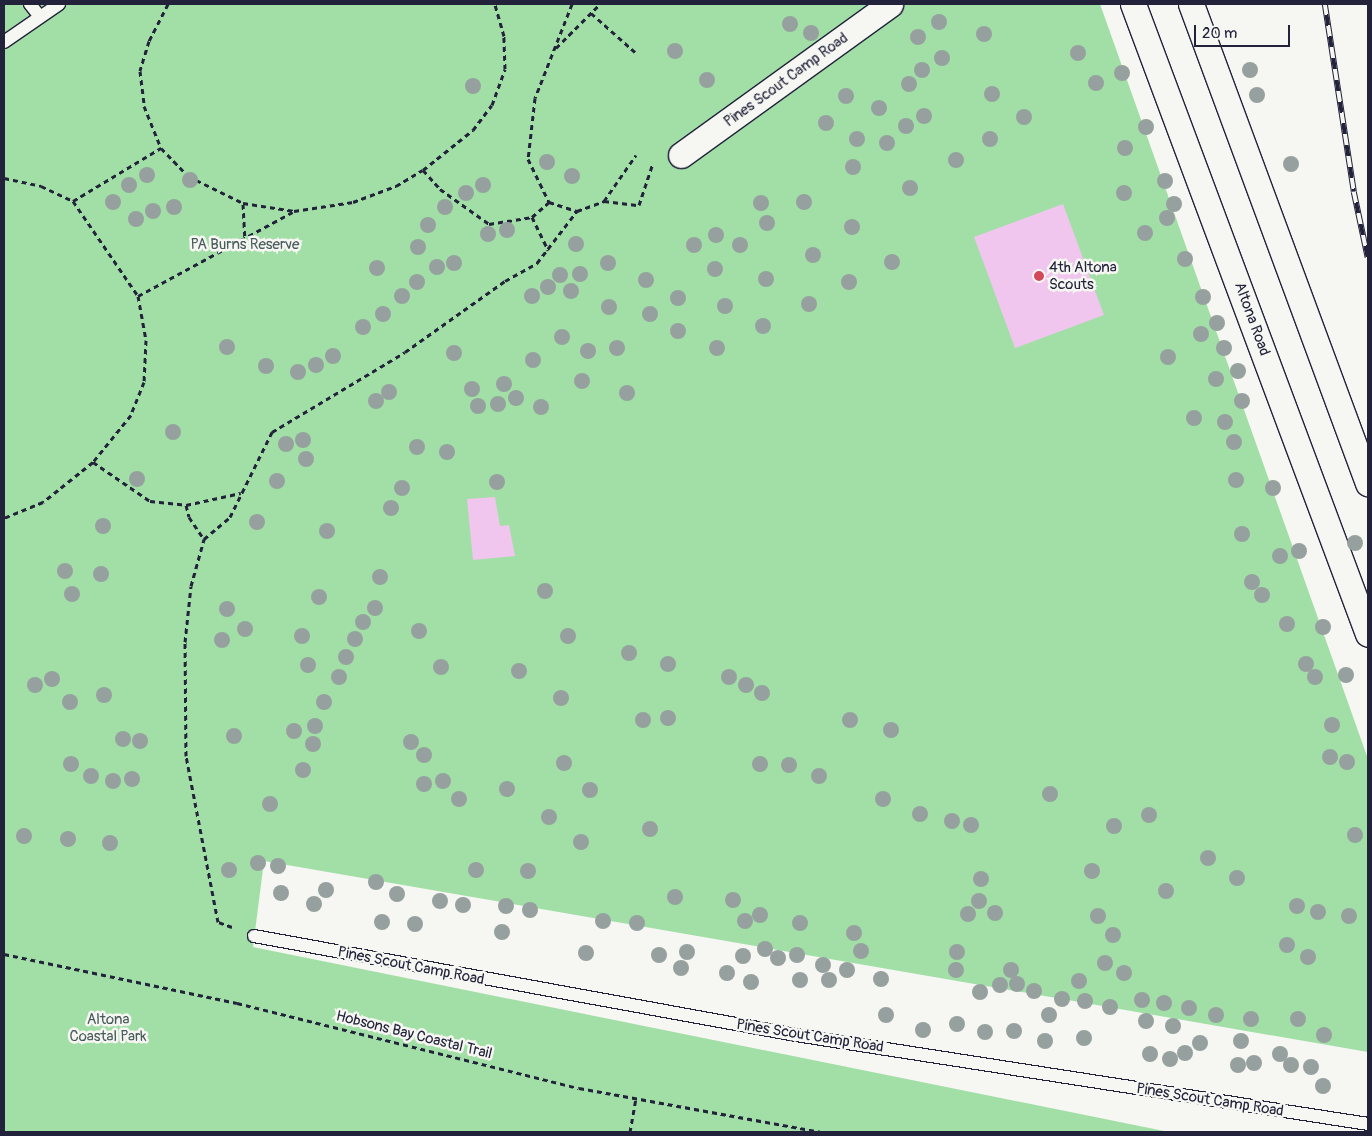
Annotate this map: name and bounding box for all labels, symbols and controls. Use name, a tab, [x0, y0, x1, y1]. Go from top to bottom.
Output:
scale bar	[1197, 15, 1293, 47]
text: 20 m	[1202, 24, 1237, 43]
street label: Pines Scout Camp Road	[720, 29, 852, 131]
park label: PA Burns Reserve	[191, 236, 299, 254]
place label: 4th Altona Scouts	[1049, 258, 1117, 293]
marker: 4th Altona Scouts	[1033, 270, 1045, 282]
street label: Altona Road	[1230, 280, 1274, 358]
street label: Pines Scout Camp Road	[336, 943, 486, 989]
street label: Hobsons Bay Coastal Trail	[334, 1007, 494, 1063]
park label: Altona Coastal Park	[69, 1010, 147, 1045]
street label: Pines Scout Camp Road	[735, 1015, 885, 1057]
street label: Pines Scout Camp Road	[1135, 1079, 1285, 1121]

